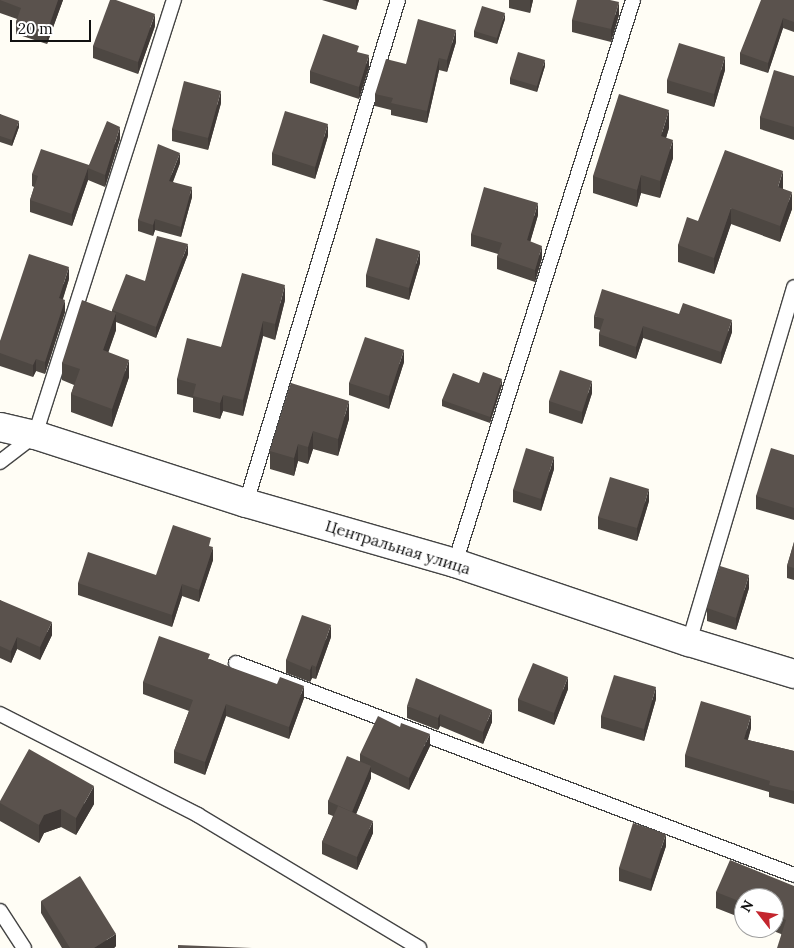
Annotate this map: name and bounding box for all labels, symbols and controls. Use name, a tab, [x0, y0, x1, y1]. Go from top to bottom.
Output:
scale bar	[12, 10, 94, 42]
text: 20 m	[18, 19, 53, 38]
street label: Центральная улица	[323, 516, 473, 578]
north arrow	[734, 888, 784, 938]
text: N	[736, 897, 757, 915]

